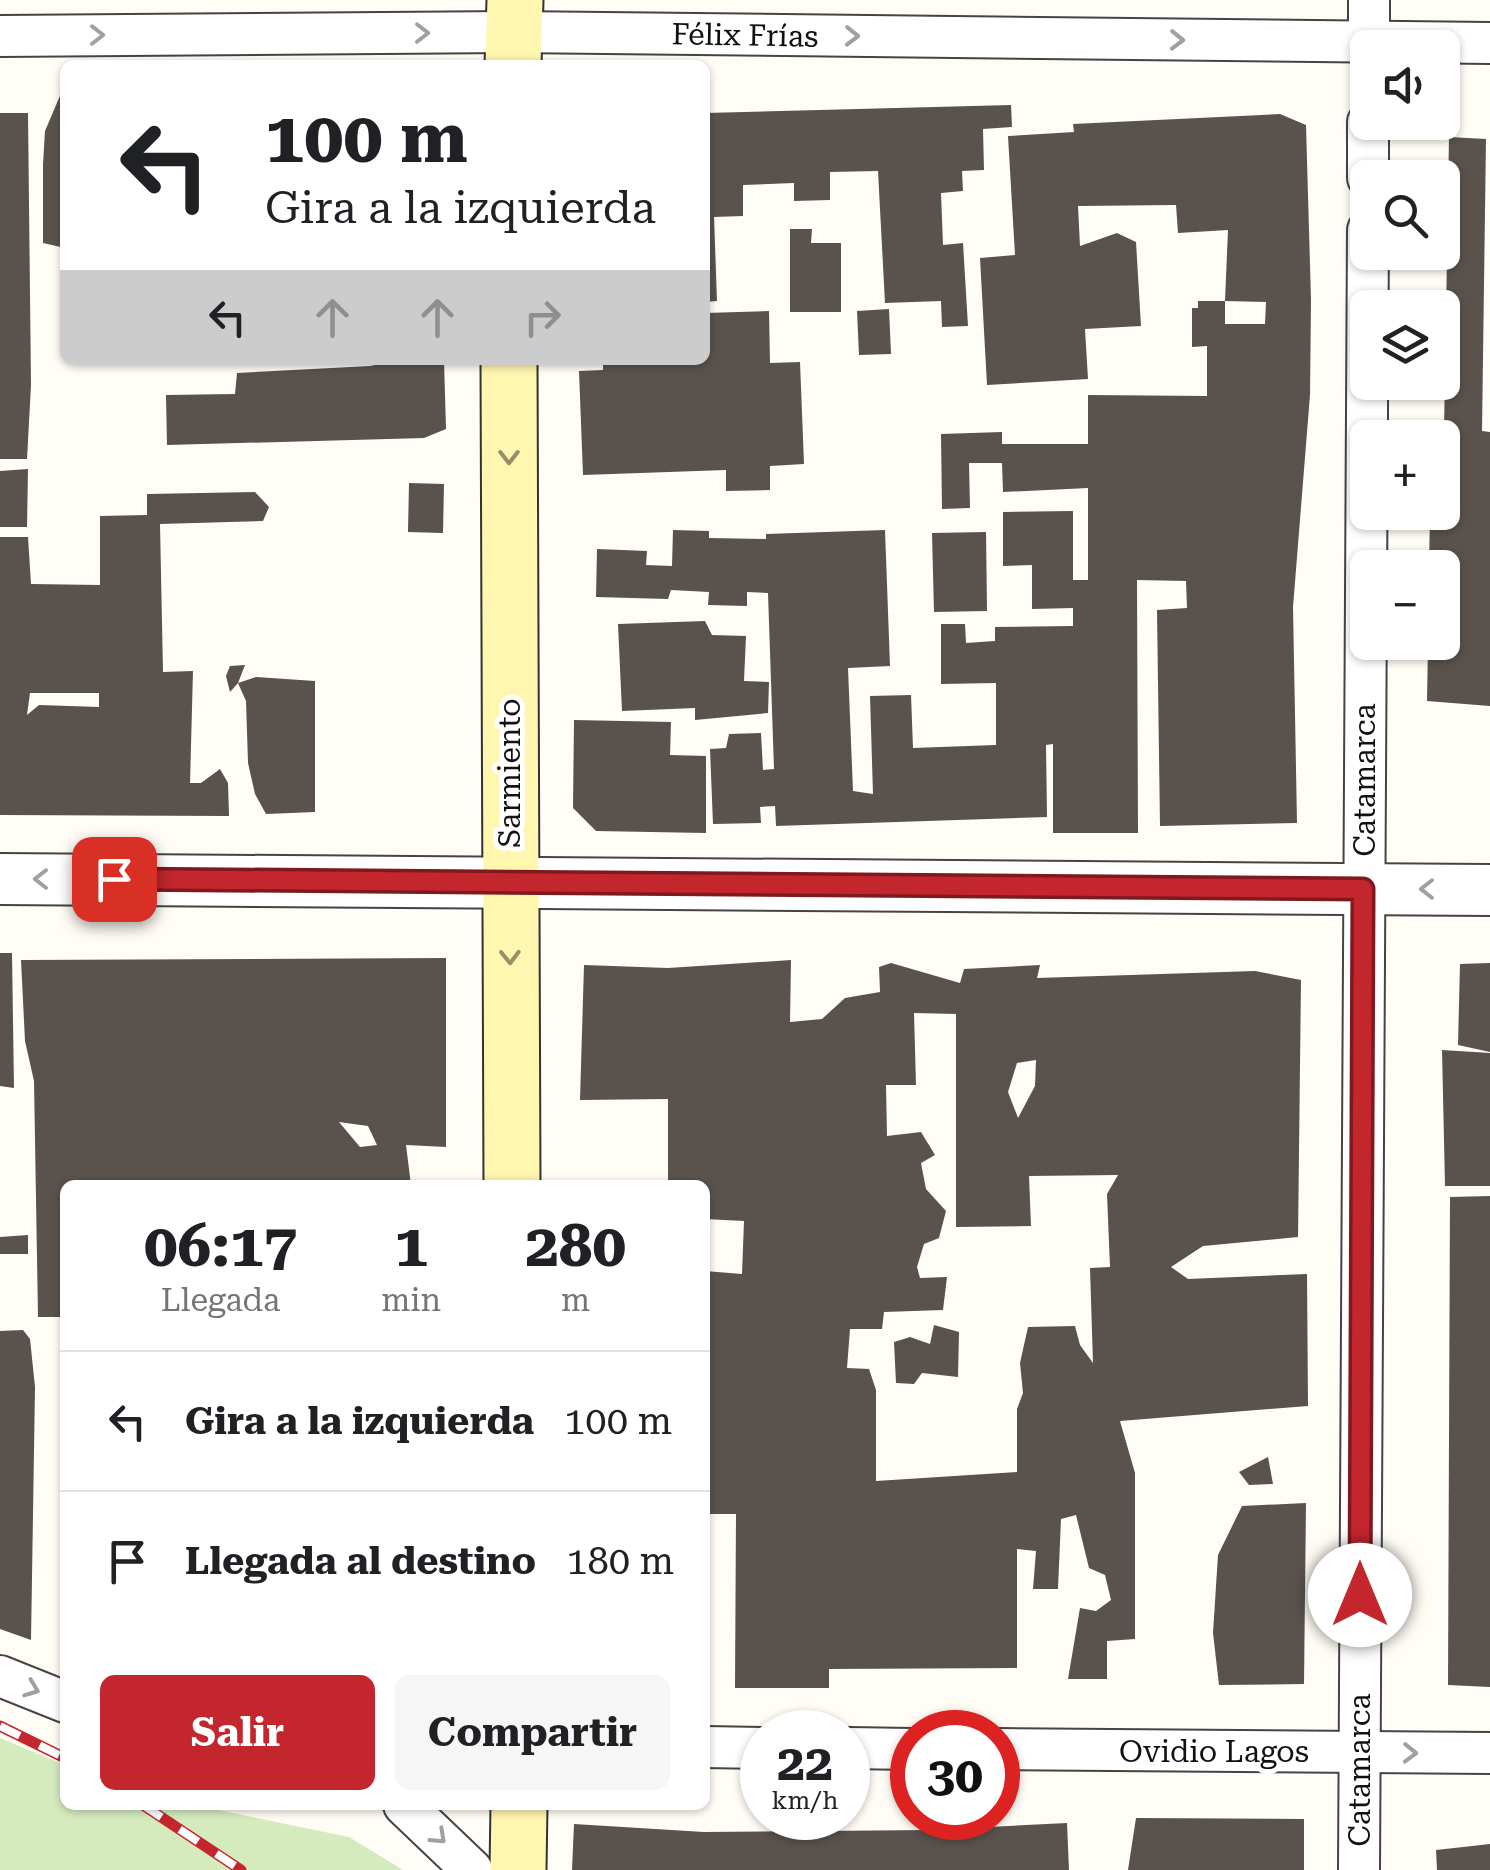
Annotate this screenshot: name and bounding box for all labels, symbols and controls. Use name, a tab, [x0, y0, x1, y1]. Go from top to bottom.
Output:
street label: Félix Frías	[671, 16, 819, 54]
one-way arrow	[415, 22, 431, 43]
one-way arrow	[90, 24, 106, 46]
one-way arrow	[846, 25, 861, 47]
one-way arrow	[1170, 29, 1186, 51]
map controls	[1350, 30, 1460, 660]
button: sound	[1350, 30, 1460, 140]
text: 100 m	[265, 97, 468, 179]
icon: left	[100, 100, 230, 230]
button: search	[1350, 160, 1460, 270]
text: Gira a la izquierda	[265, 181, 656, 234]
icon: left	[200, 290, 255, 345]
icon: ahead	[305, 290, 360, 345]
icon: ahead	[410, 290, 465, 345]
icon: right	[515, 290, 570, 345]
button: layers	[1350, 290, 1460, 400]
button: +	[1350, 420, 1460, 530]
one-way arrow	[498, 450, 520, 466]
button: −	[1350, 550, 1460, 660]
street label: Sarmiento	[492, 698, 527, 848]
street label: Catamarca	[1347, 703, 1382, 857]
pin	[72, 837, 157, 922]
icon: arrive	[87, 852, 142, 907]
one-way arrow	[32, 868, 48, 890]
one-way arrow	[1418, 878, 1434, 900]
one-way arrow	[499, 950, 521, 966]
text: 06:17	[144, 1210, 297, 1281]
text: 1	[394, 1210, 428, 1281]
text: 280	[525, 1210, 626, 1281]
text: Llegada	[161, 1281, 280, 1319]
text: min	[381, 1281, 441, 1319]
text: m	[561, 1281, 590, 1319]
icon: left	[100, 1394, 155, 1449]
text: Gira a la izquierda	[185, 1399, 534, 1443]
text: 100 m	[564, 1399, 672, 1443]
icon: arrive	[100, 1534, 155, 1589]
text: Llegada al destino	[185, 1539, 536, 1583]
text: 180 m	[566, 1539, 674, 1583]
position arrow	[1308, 1543, 1412, 1647]
button: Salir	[100, 1675, 375, 1790]
button: Compartir	[395, 1675, 670, 1790]
one-way arrow	[23, 1677, 40, 1697]
street label: Catamarca	[1342, 1693, 1377, 1847]
speed limit sign: 30	[890, 1710, 1020, 1840]
text: 22	[777, 1734, 833, 1792]
street label: Ovidio Lagos	[1119, 1734, 1309, 1769]
one-way arrow	[1402, 1742, 1418, 1763]
text: km/h	[772, 1786, 838, 1815]
one-way arrow	[427, 1825, 445, 1843]

